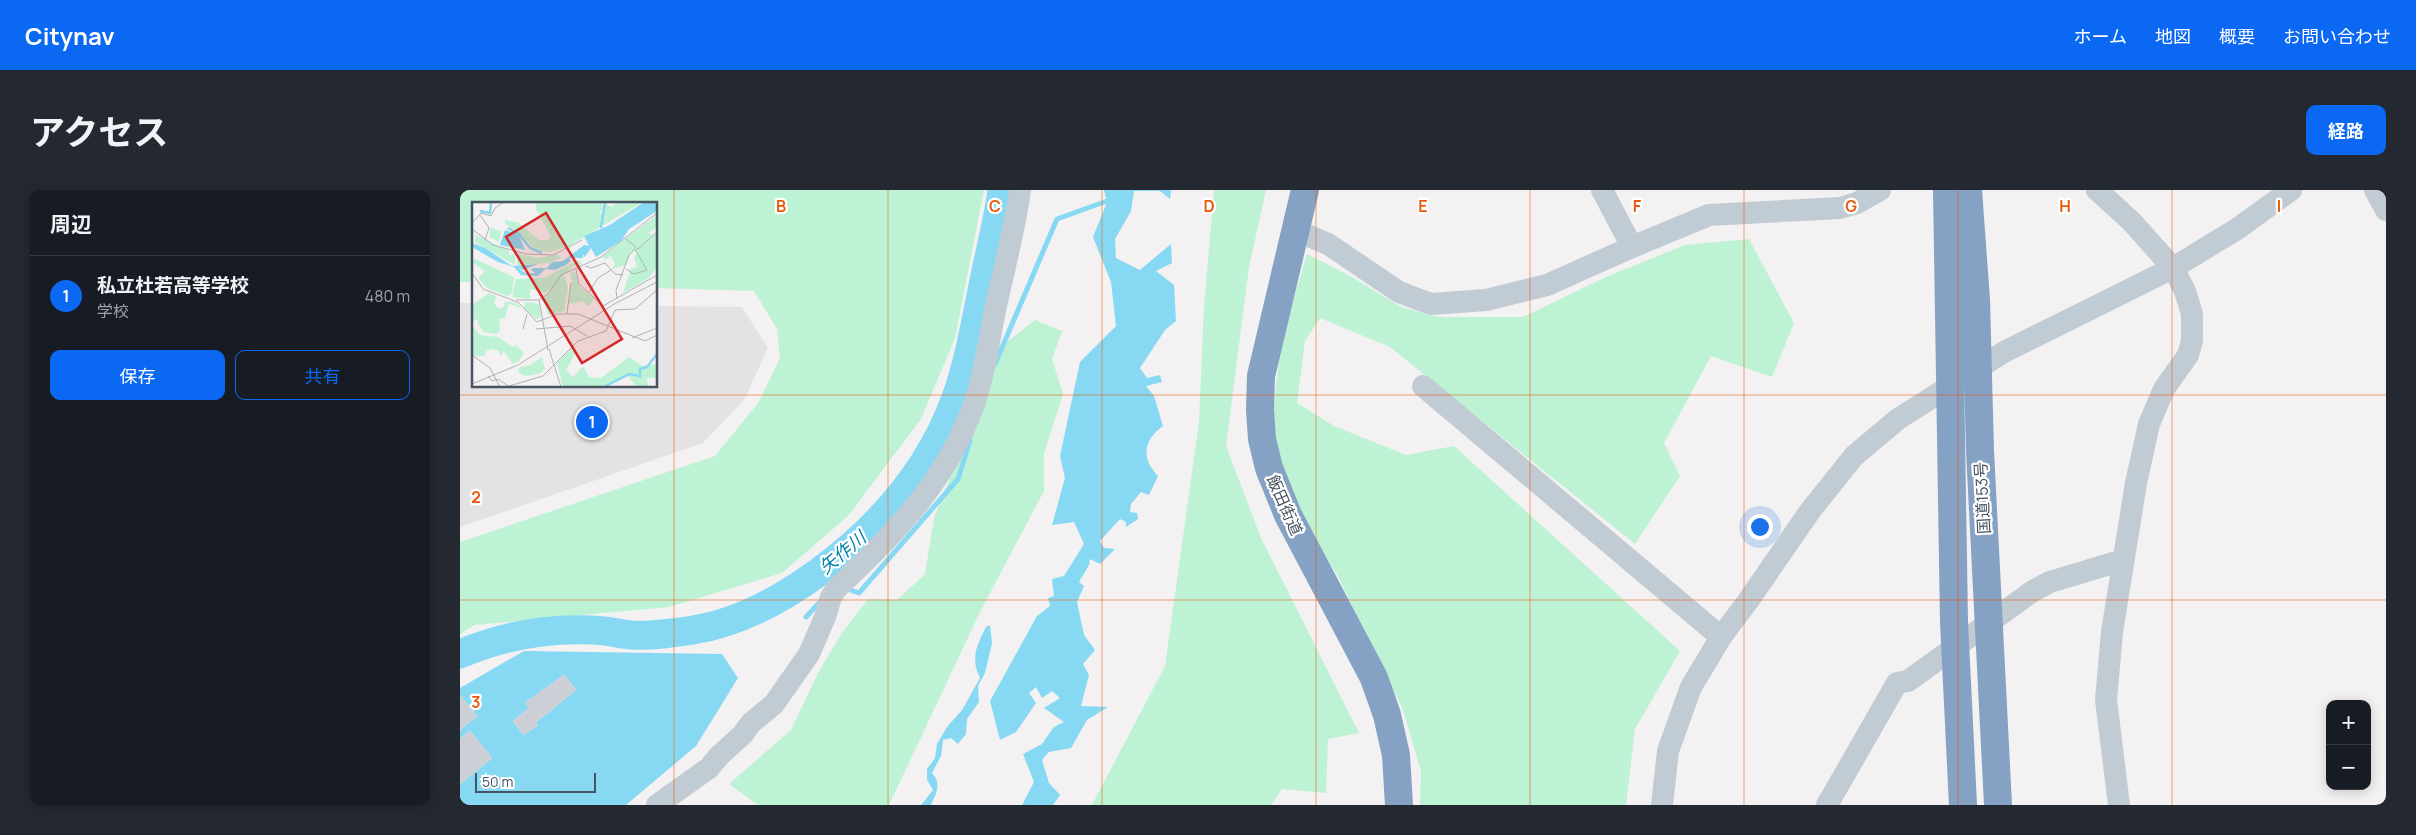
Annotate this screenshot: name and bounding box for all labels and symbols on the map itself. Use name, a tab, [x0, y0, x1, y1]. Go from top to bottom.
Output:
text: B	[776, 195, 786, 217]
text: C	[989, 195, 1001, 217]
text: D	[1203, 195, 1215, 217]
text: E	[1418, 195, 1428, 217]
text: F	[1633, 195, 1642, 217]
text: G	[1845, 195, 1857, 217]
text: H	[2059, 195, 2071, 217]
text: I	[2277, 195, 2281, 217]
inset map	[472, 202, 658, 388]
pin: 1	[576, 403, 608, 441]
street label: 国道153号	[1969, 461, 1995, 535]
street label: 飯田街道	[1262, 471, 1308, 539]
text: 2	[471, 486, 481, 508]
your location	[1747, 514, 1773, 540]
water label: 矢作川	[814, 524, 872, 579]
text: 3	[471, 691, 481, 713]
scale bar	[475, 770, 596, 793]

